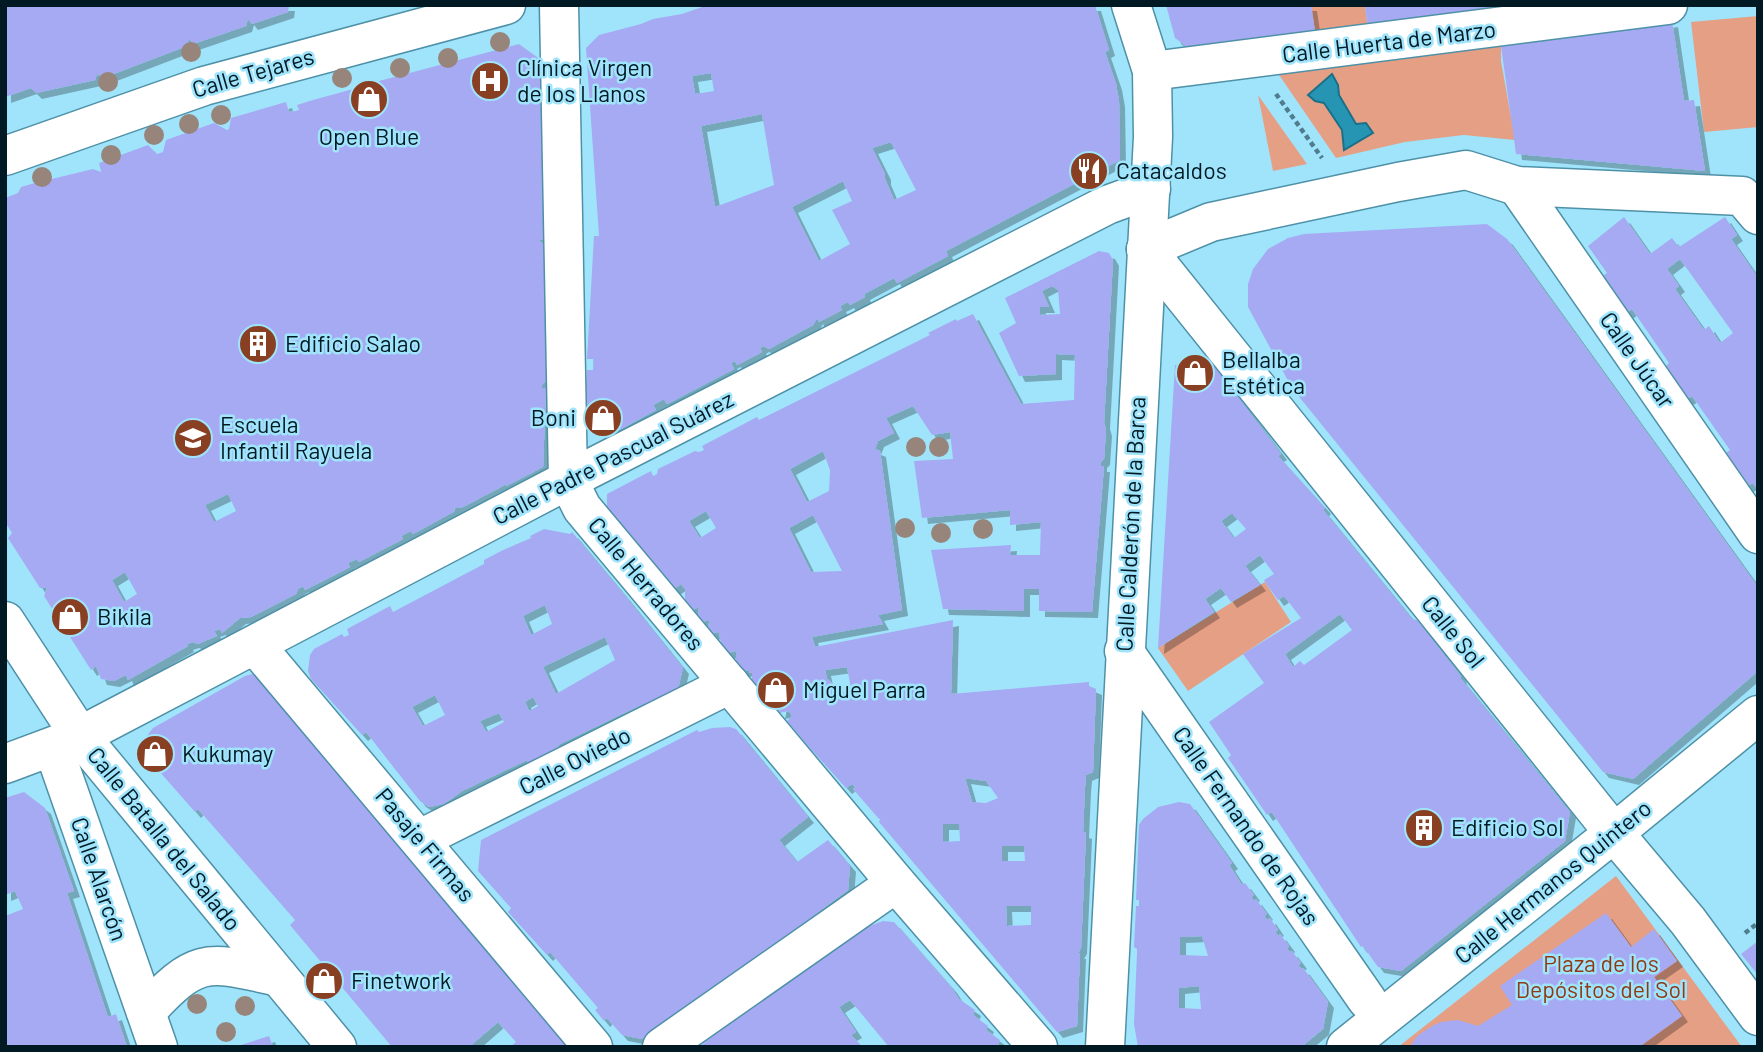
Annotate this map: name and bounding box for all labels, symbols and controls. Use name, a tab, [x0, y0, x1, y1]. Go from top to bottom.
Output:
street label: Calle Huerta de Marzo	[1281, 14, 1497, 68]
street label: Calle Tejares	[189, 41, 317, 103]
place label: Clínica Virgen de los Llanos	[517, 53, 652, 107]
hospital icon: Clínica Virgen de los Llanos	[469, 60, 511, 102]
shop icon: Open Blue	[348, 78, 390, 120]
place label: Open Blue	[319, 122, 419, 150]
restaurant icon: Catacaldos	[1068, 150, 1110, 192]
place label: Catacaldos	[1116, 156, 1227, 184]
street label: Calle Júcar	[1595, 306, 1681, 413]
building icon: Edificio Salao	[237, 323, 279, 365]
place label: Edificio Salao	[285, 329, 421, 357]
place label: Bellalba Estética	[1222, 345, 1305, 399]
shop icon: Bellalba Estética	[1174, 352, 1216, 394]
street label: Calle Padre Pascual Suárez	[487, 384, 738, 530]
street label: Calle Calderón de la Barca	[1109, 396, 1151, 652]
shop icon: Boni	[582, 397, 624, 439]
place label: Boni	[531, 403, 576, 431]
place label: Escuela Infantil Rayuela	[220, 410, 372, 464]
school or university icon: Escuela Infantil Rayuela	[172, 417, 214, 459]
street label: Calle Herradores	[583, 511, 711, 656]
street label: Calle Sol	[1416, 590, 1491, 673]
shop icon: Bikila	[49, 596, 91, 638]
place label: Bikila	[97, 602, 152, 630]
shop icon: Miguel Parra	[755, 669, 797, 711]
place label: Miguel Parra	[803, 675, 926, 703]
street label: Calle Oviedo	[514, 720, 635, 800]
street label: Calle Fernando de Rojas	[1168, 721, 1326, 930]
shop icon: Kukumay	[134, 733, 176, 775]
place label: Kukumay	[182, 739, 274, 767]
street label: Calle Batalla del Salado	[82, 741, 247, 936]
street label: Pasaje Firmas	[370, 782, 481, 907]
street label: Calle Hermanos Quintero	[1448, 793, 1656, 969]
building icon: Edificio Sol	[1403, 807, 1445, 849]
street label: Calle Alarcón	[66, 813, 134, 944]
place label: Edificio Sol	[1451, 813, 1564, 841]
park label: Plaza de los Depósitos del Sol	[1516, 949, 1686, 1003]
shop icon: Finetwork	[303, 960, 345, 1002]
place label: Finetwork	[351, 966, 451, 994]

